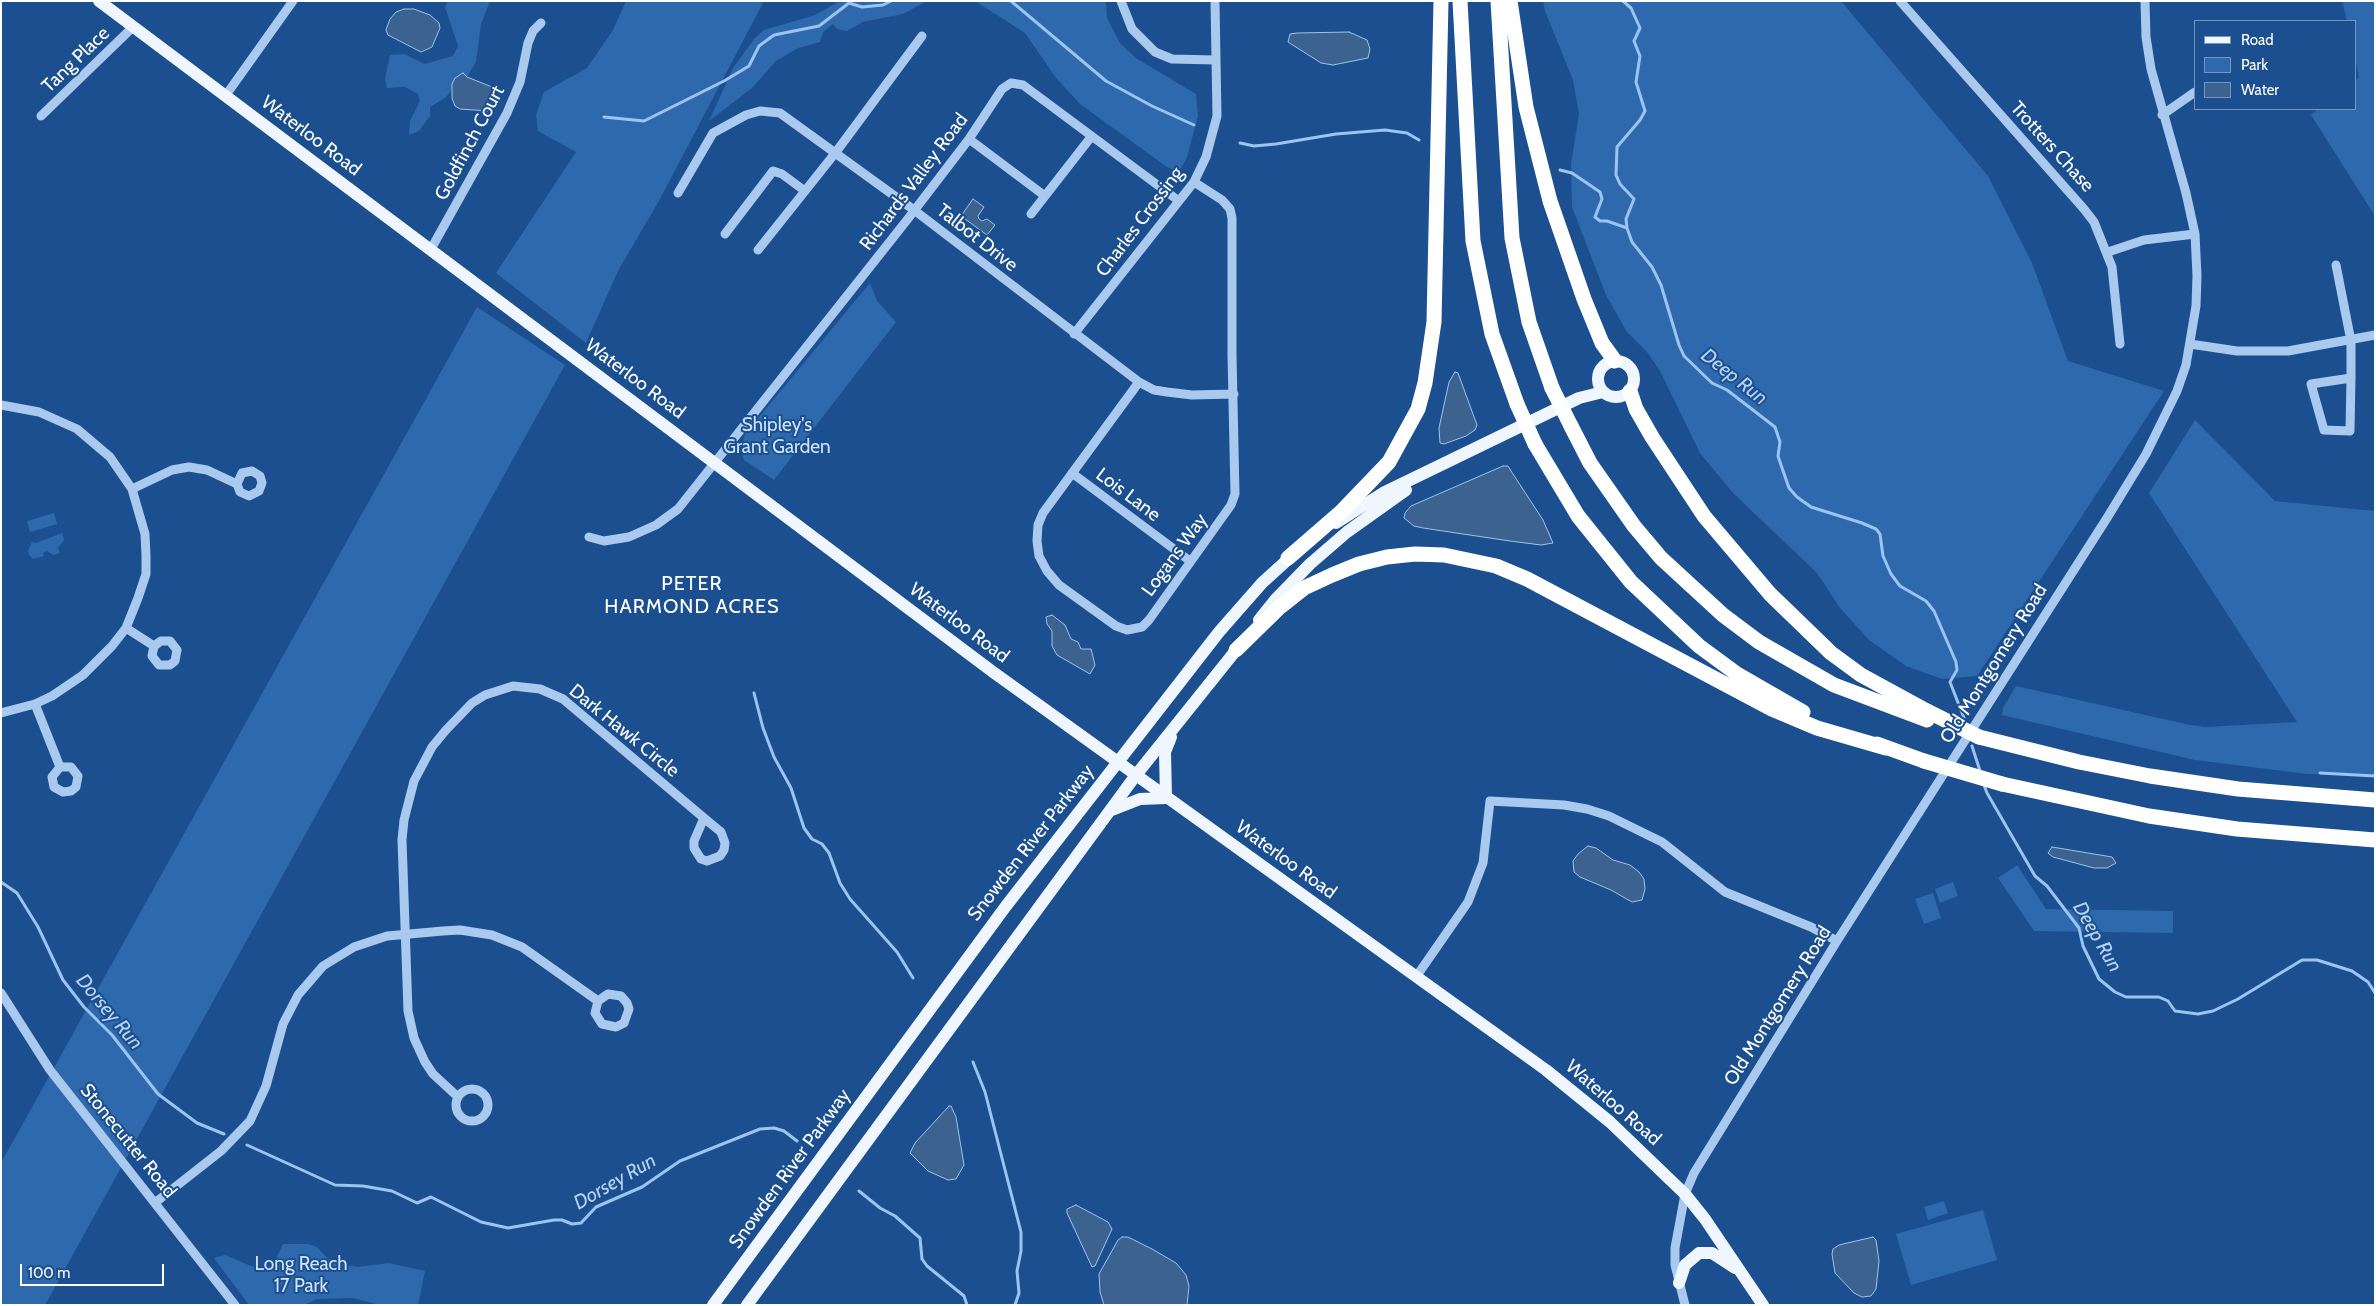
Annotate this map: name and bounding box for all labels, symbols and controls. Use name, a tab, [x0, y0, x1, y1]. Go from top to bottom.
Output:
legend	[2194, 20, 2356, 110]
street label: Tang Place	[37, 22, 115, 98]
text: Road	[2241, 31, 2274, 49]
text: Park	[2241, 56, 2268, 74]
text: Water	[2241, 81, 2279, 99]
street label: Goldfinch Court	[430, 82, 510, 204]
street label: Waterloo Road	[257, 91, 365, 181]
street label: Trotters Chase	[2005, 97, 2099, 197]
street label: Richards Valley Road	[855, 109, 973, 255]
street label: Charles Crossing	[1091, 163, 1189, 281]
street label: Talbot Drive	[932, 199, 1022, 277]
street label: Waterloo Road	[581, 334, 689, 424]
water label: Deep Run	[1696, 344, 1772, 410]
park label: Shipley's Grant Garden	[723, 414, 831, 458]
street label: Lois Lane	[1091, 463, 1165, 527]
street label: Logans Way	[1137, 509, 1213, 601]
district label: PETER HARMOND ACRES	[603, 572, 781, 619]
street label: Waterloo Road	[905, 578, 1013, 668]
street label: Old Montgomery Road	[1936, 580, 2052, 748]
street label: Dark Hawk Circle	[564, 680, 684, 782]
street label: Snowden River Parkway	[963, 760, 1099, 926]
street label: Waterloo Road	[1231, 816, 1341, 904]
water label: Deep Run	[2067, 897, 2127, 977]
street label: Old Montgomery Road	[1720, 922, 1836, 1090]
water label: Dorsey Run	[70, 969, 148, 1055]
street label: Waterloo Road	[1561, 1055, 1665, 1151]
street label: Stonecutter Road	[75, 1079, 181, 1203]
street label: Snowden River Parkway	[724, 1085, 856, 1253]
water label: Dorsey Run	[569, 1149, 661, 1215]
park label: Long Reach 17 Park	[254, 1253, 348, 1297]
scale bar	[22, 1254, 166, 1286]
text: 100 m	[28, 1264, 70, 1282]

